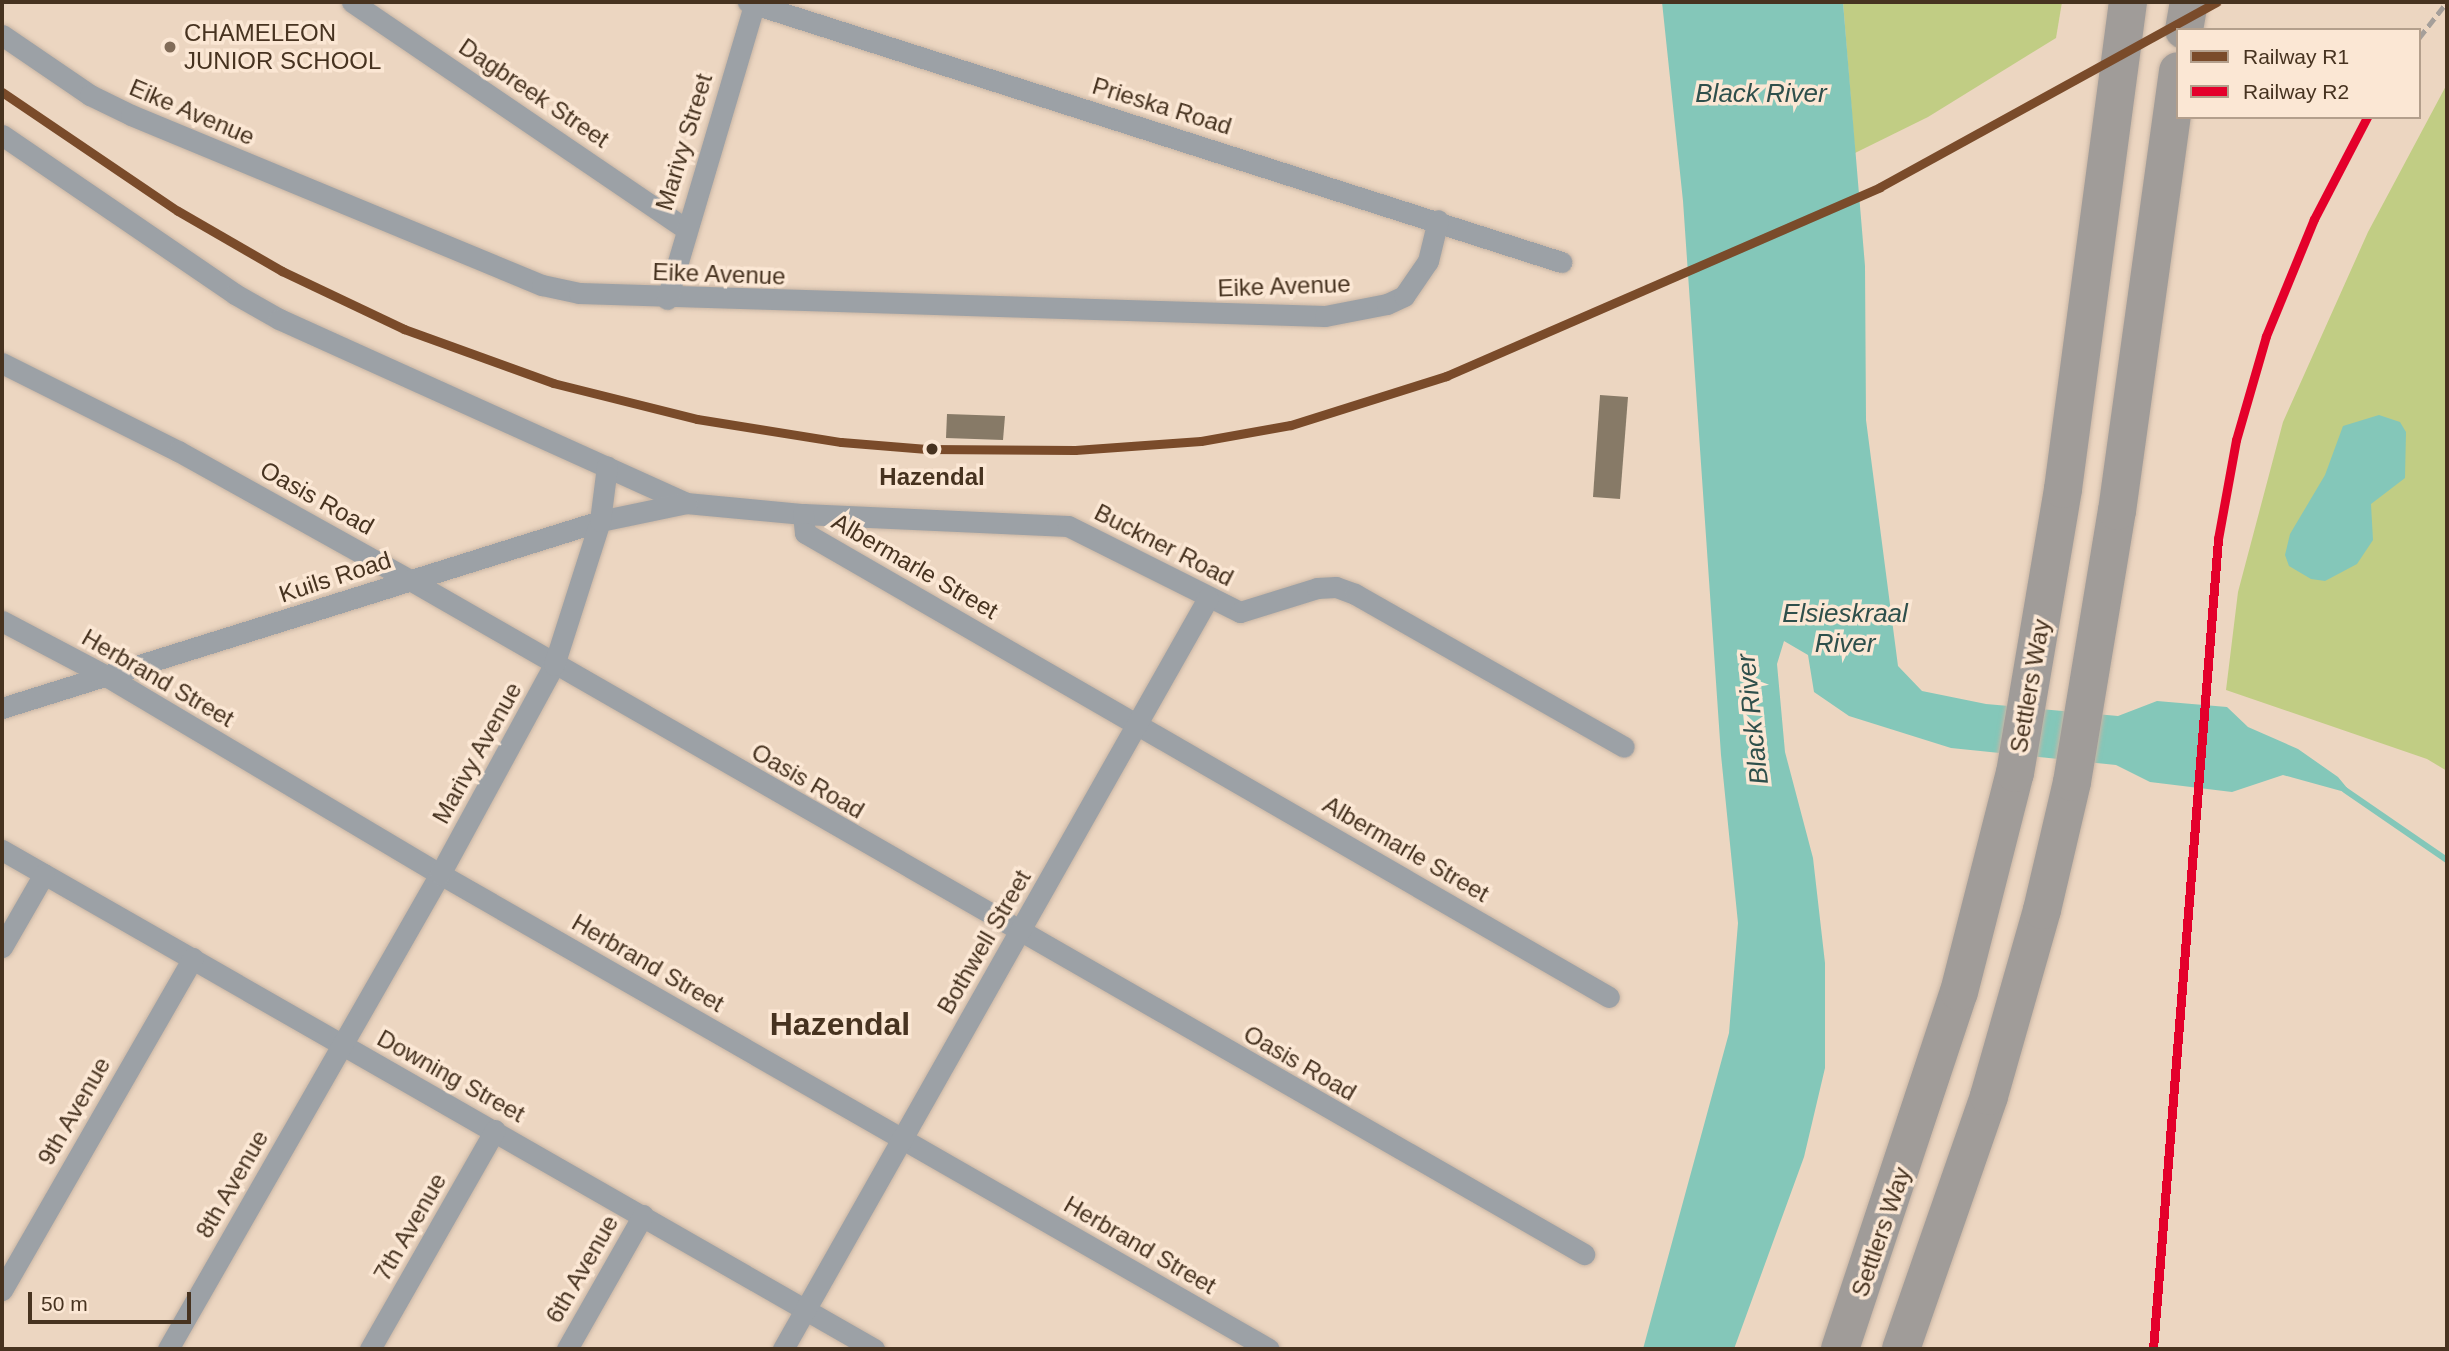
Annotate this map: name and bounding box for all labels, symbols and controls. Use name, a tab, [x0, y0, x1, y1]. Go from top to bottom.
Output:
place label: CHAMELEON JUNIOR SCHOOL	[184, 19, 381, 75]
legend	[2176, 28, 2421, 119]
street label: Dagbreek Street	[454, 32, 614, 154]
marker: CHAMELEON JUNIOR SCHOOL	[162, 39, 178, 55]
text: Railway R1	[2243, 45, 2349, 68]
street label: Marivy Street	[650, 70, 718, 214]
street label: Prieska Road	[1089, 71, 1235, 141]
street label: Eike Avenue	[125, 73, 259, 151]
water label: Black River	[1695, 78, 1827, 110]
text: Railway R2	[2243, 80, 2349, 103]
street label: Eike Avenue	[651, 257, 787, 291]
street label: Eike Avenue	[1216, 269, 1352, 303]
marker: Hazendal	[921, 438, 943, 460]
street label: Oasis Road	[255, 455, 379, 541]
place label: Hazendal	[879, 463, 985, 491]
street label: Buckner Road	[1090, 498, 1238, 592]
street label: Albermarle Street	[827, 507, 1003, 625]
street label: Kuils Road	[275, 545, 395, 609]
water label: Elsieskraal River	[1782, 598, 1908, 660]
street label: Settlers Way	[2004, 617, 2056, 755]
street label: Herbrand Street	[77, 623, 239, 733]
water label: Black River	[1731, 652, 1775, 786]
street label: Marivy Avenue	[426, 677, 528, 829]
street label: Oasis Road	[747, 737, 869, 825]
street label: Albermarle Street	[1318, 790, 1494, 908]
street label: Bothwell Street	[931, 865, 1037, 1019]
street label: Herbrand Street	[567, 908, 729, 1018]
district label: Hazendal	[770, 1005, 910, 1043]
street label: Oasis Road	[1239, 1019, 1361, 1107]
street label: Downing Street	[372, 1024, 530, 1128]
street label: 9th Avenue	[31, 1051, 117, 1171]
street label: 8th Avenue	[189, 1124, 275, 1244]
street label: Settlers Way	[1845, 1163, 1917, 1301]
street label: 7th Avenue	[367, 1167, 453, 1287]
street label: Herbrand Street	[1059, 1190, 1221, 1300]
street label: 6th Avenue	[539, 1209, 625, 1329]
scale bar	[32, 1278, 194, 1322]
text: 50 m	[41, 1292, 88, 1315]

